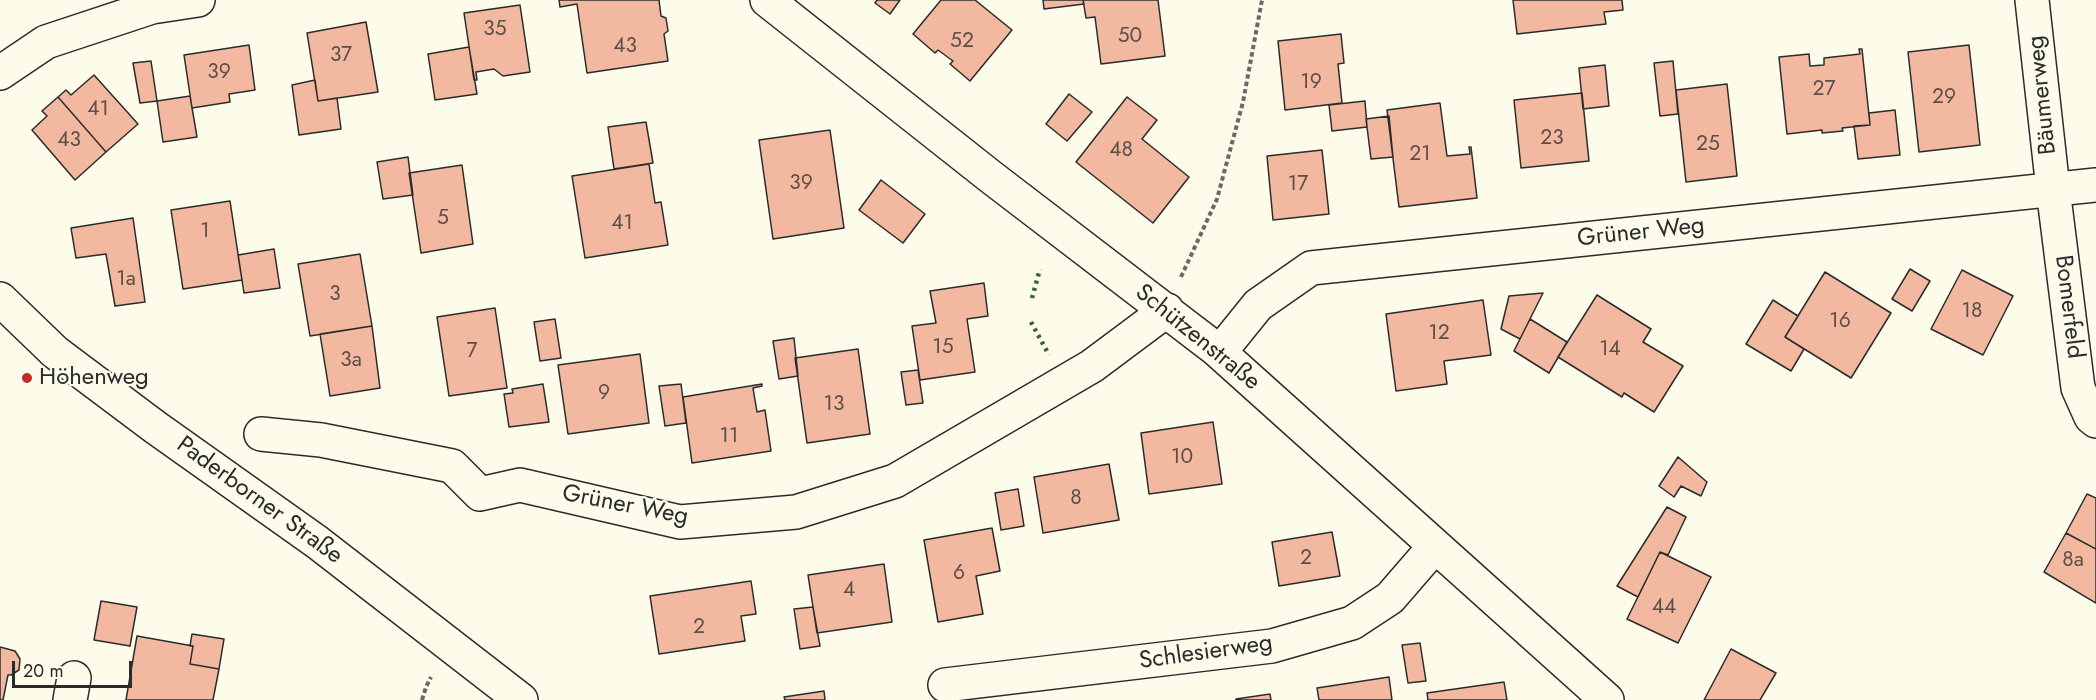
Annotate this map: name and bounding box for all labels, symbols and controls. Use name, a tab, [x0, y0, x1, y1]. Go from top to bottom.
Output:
house number: 35	[483, 17, 507, 43]
house number: 50	[1118, 24, 1142, 50]
house number: 52	[950, 29, 974, 55]
house number: 43	[613, 34, 637, 60]
street label: Bäumerweg	[2022, 34, 2064, 156]
house number: 37	[330, 43, 352, 69]
house number: 39	[207, 60, 231, 86]
house number: 19	[1300, 70, 1322, 96]
house number: 27	[1813, 77, 1835, 103]
house number: 29	[1932, 85, 1956, 111]
house number: 41	[87, 97, 109, 123]
house number: 23	[1540, 126, 1564, 152]
house number: 43	[57, 128, 81, 154]
house number: 25	[1696, 132, 1720, 158]
house number: 48	[1109, 138, 1133, 164]
house number: 21	[1409, 142, 1431, 168]
house number: 39	[789, 171, 813, 197]
house number: 17	[1288, 172, 1308, 198]
house number: 5	[437, 206, 449, 232]
house number: 41	[611, 211, 633, 237]
street label: Grüner Weg	[1576, 212, 1706, 254]
house number: 1	[200, 219, 210, 245]
street label: Bomerfeld	[2047, 254, 2089, 360]
house number: 1a	[116, 267, 136, 293]
street label: Schützenstraße	[1129, 279, 1265, 397]
house number: 3	[329, 282, 341, 308]
house number: 18	[1962, 299, 1982, 325]
house number: 16	[1829, 309, 1851, 335]
house number: 12	[1428, 321, 1450, 347]
house number: 15	[932, 335, 954, 361]
house number: 14	[1599, 337, 1621, 363]
house number: 7	[466, 339, 478, 365]
house number: 3a	[340, 348, 362, 374]
place label: Höhenweg	[39, 364, 149, 392]
marker: Höhenweg	[20, 371, 34, 385]
house number: 9	[598, 381, 610, 407]
house number: 13	[824, 392, 844, 418]
house number: 11	[720, 424, 738, 450]
street label: Paderborner Straße	[170, 431, 348, 571]
house number: 10	[1171, 445, 1193, 471]
street label: Grüner Weg	[560, 480, 690, 532]
house number: 8	[1070, 486, 1082, 512]
house number: 2	[1300, 546, 1312, 572]
house number: 8a	[2062, 548, 2084, 574]
house number: 6	[953, 561, 965, 587]
house number: 4	[843, 578, 855, 604]
house number: 44	[1652, 595, 1676, 621]
house number: 2	[693, 615, 705, 641]
street label: Schlesierweg	[1137, 629, 1275, 677]
scale bar	[15, 649, 135, 687]
text: 20 m	[23, 658, 63, 684]

